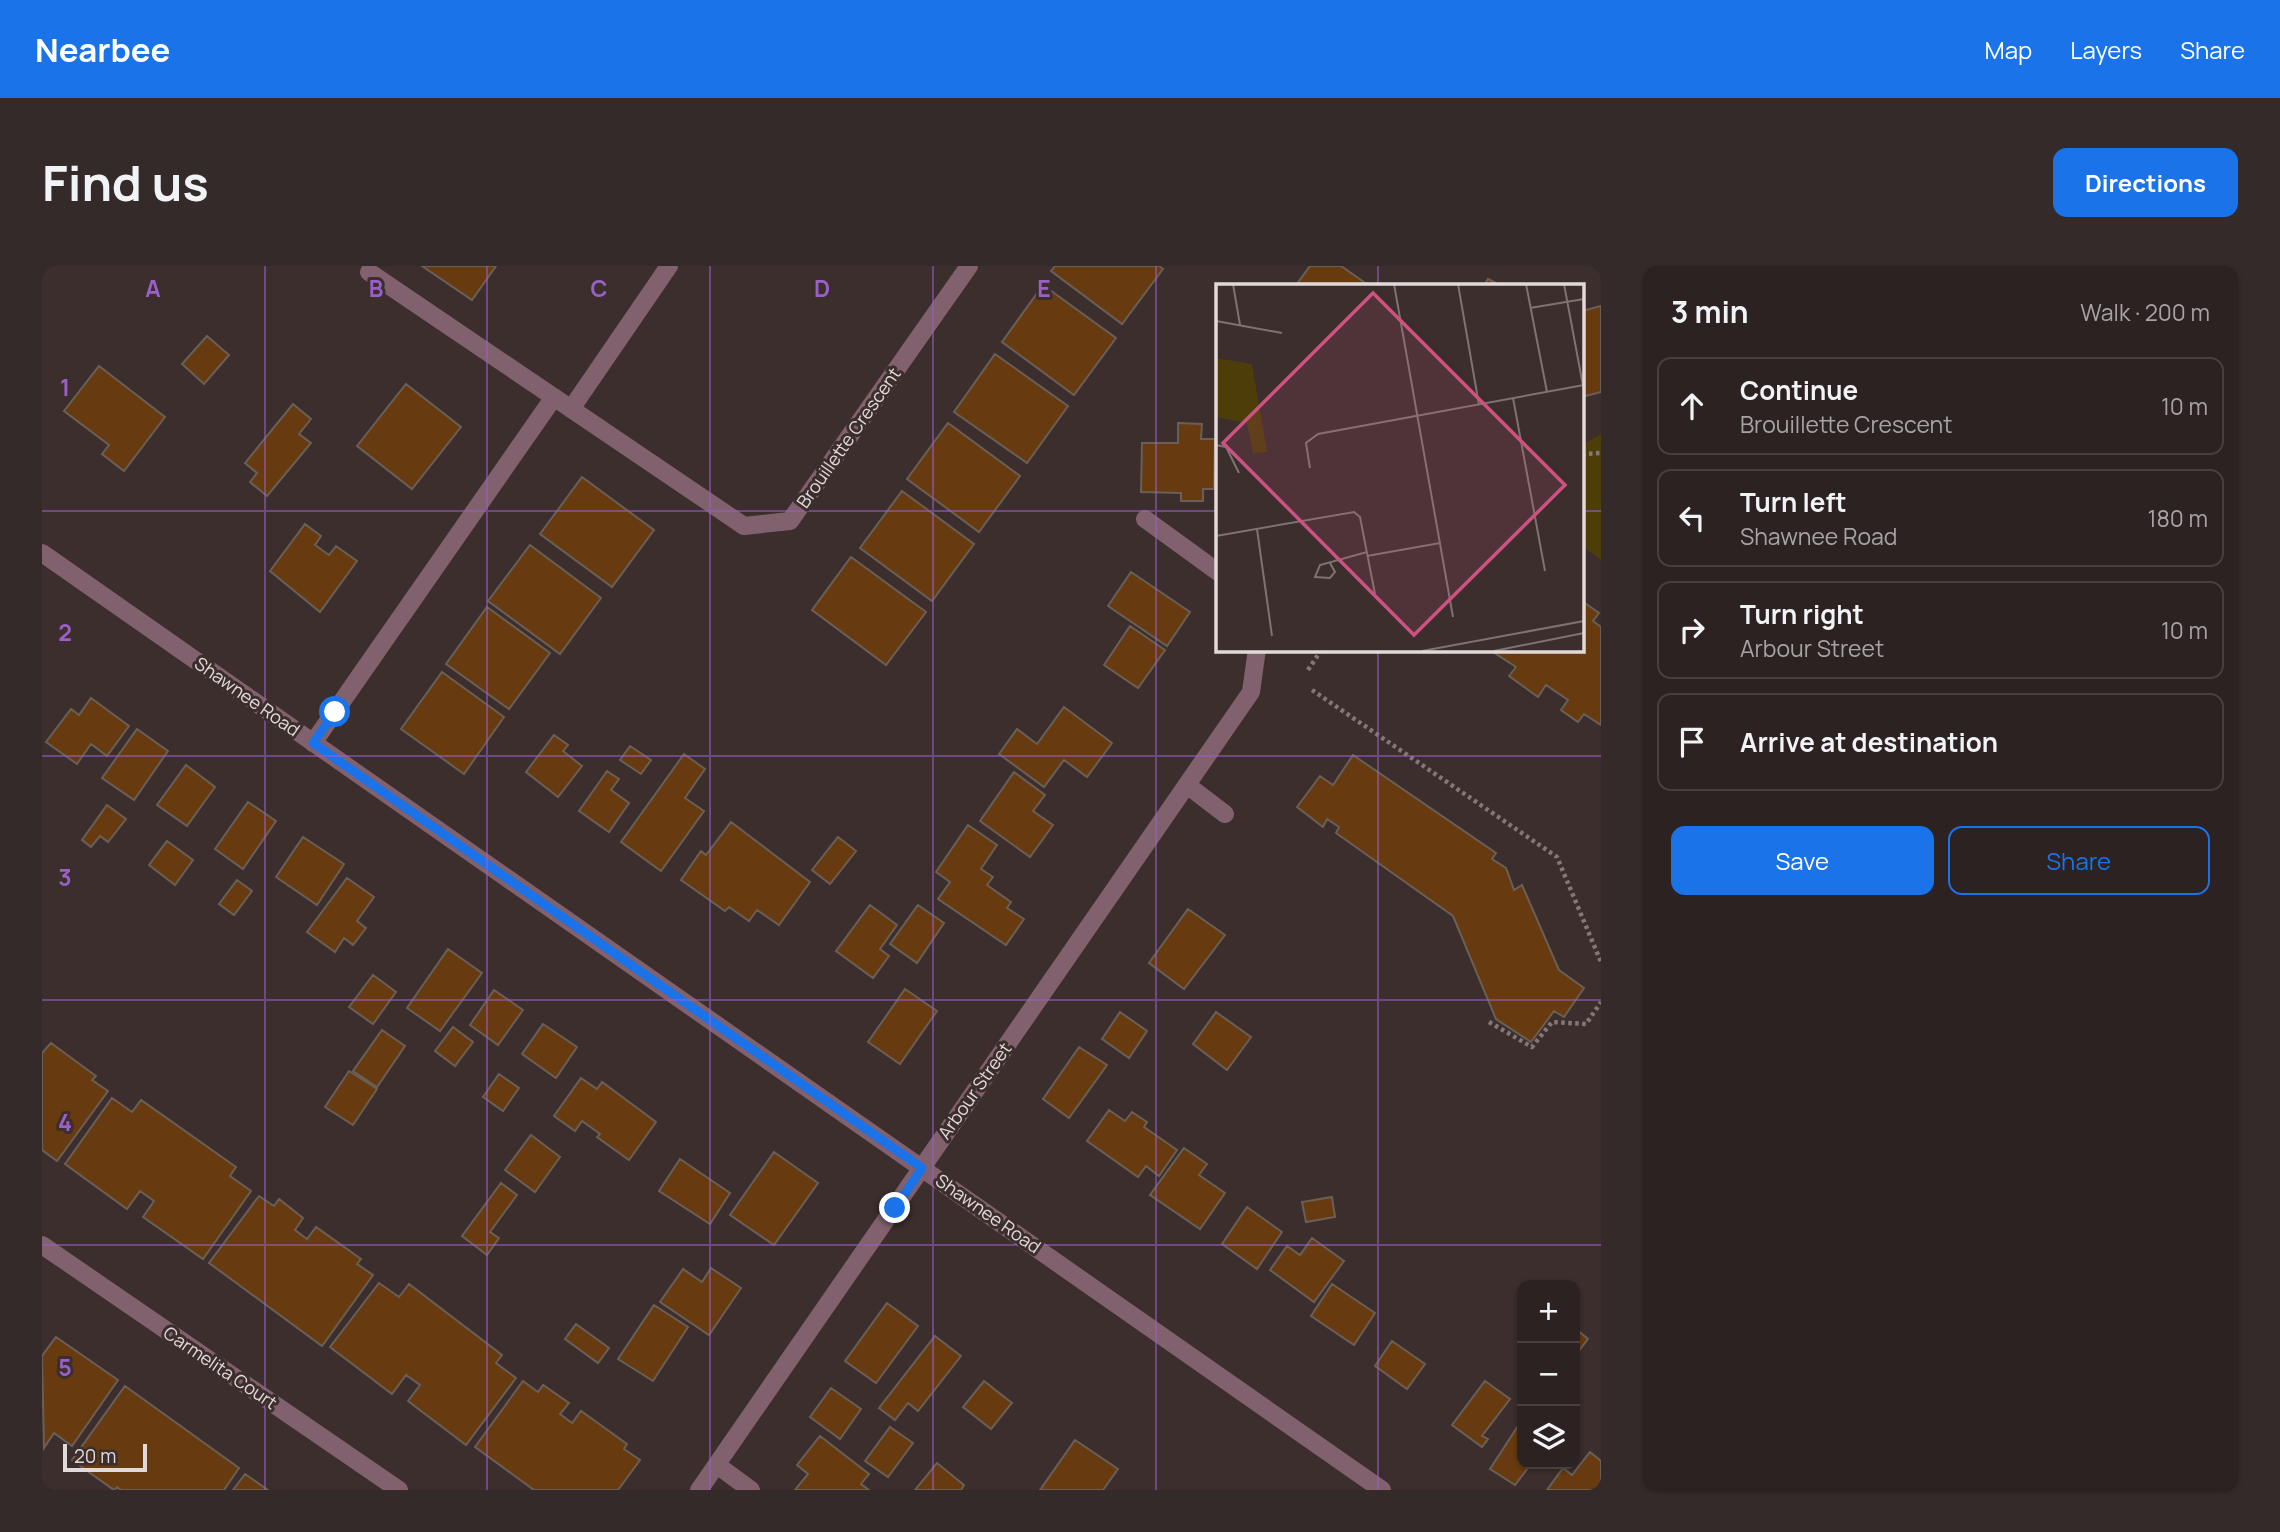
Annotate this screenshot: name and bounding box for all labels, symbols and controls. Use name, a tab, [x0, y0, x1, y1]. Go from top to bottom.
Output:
text: Nearbee	[35, 27, 170, 72]
text: Map	[1985, 33, 2032, 66]
text: Layers	[2070, 33, 2142, 66]
text: Share	[2180, 33, 2245, 66]
button: Directions	[2053, 148, 2238, 217]
text: Find us	[42, 149, 209, 216]
text: A	[145, 272, 161, 304]
text: B	[369, 272, 383, 304]
text: C	[591, 272, 608, 304]
text: D	[814, 272, 830, 304]
text: E	[1037, 272, 1051, 304]
inset map	[1216, 284, 1584, 651]
text: 3 min	[1671, 291, 1749, 332]
text: Walk · 200 m	[2080, 296, 2210, 328]
street label: Brouillette Crescent	[791, 362, 906, 512]
text: 1	[60, 371, 70, 403]
text: Continue	[1740, 372, 1858, 408]
icon: ahead	[1673, 387, 1711, 425]
text: 10 m	[2161, 390, 2208, 422]
text: Brouillette Crescent	[1740, 408, 1952, 440]
text: Turn left	[1740, 484, 1847, 520]
icon: left	[1673, 499, 1711, 537]
text: 180 m	[2148, 502, 2208, 534]
text: Shawnee Road	[1740, 520, 1897, 552]
text: Turn right	[1740, 596, 1864, 632]
icon: right	[1673, 611, 1711, 649]
text: 10 m	[2161, 614, 2208, 646]
text: 2	[58, 616, 72, 648]
text: Arbour Street	[1740, 632, 1884, 664]
street label: Shawnee Road	[190, 651, 305, 741]
route start	[319, 696, 350, 727]
icon: arrive	[1673, 723, 1711, 761]
text: Arrive at destination	[1740, 724, 1998, 760]
button: Save	[1671, 826, 1934, 895]
button: Share	[1948, 826, 2210, 895]
text: 3	[58, 861, 72, 893]
street label: Arbour Street	[932, 1037, 1016, 1144]
text: 4	[58, 1106, 72, 1138]
street label: Shawnee Road	[931, 1168, 1046, 1258]
route end	[879, 1192, 910, 1223]
map controls	[1517, 1280, 1580, 1469]
button: +	[1517, 1280, 1580, 1343]
street label: Carmelita Court	[159, 1320, 282, 1414]
button: −	[1517, 1343, 1580, 1406]
text: 5	[58, 1351, 72, 1383]
button: layers	[1517, 1406, 1580, 1469]
scale bar	[63, 1441, 147, 1473]
text: 20 m	[74, 1443, 116, 1469]

